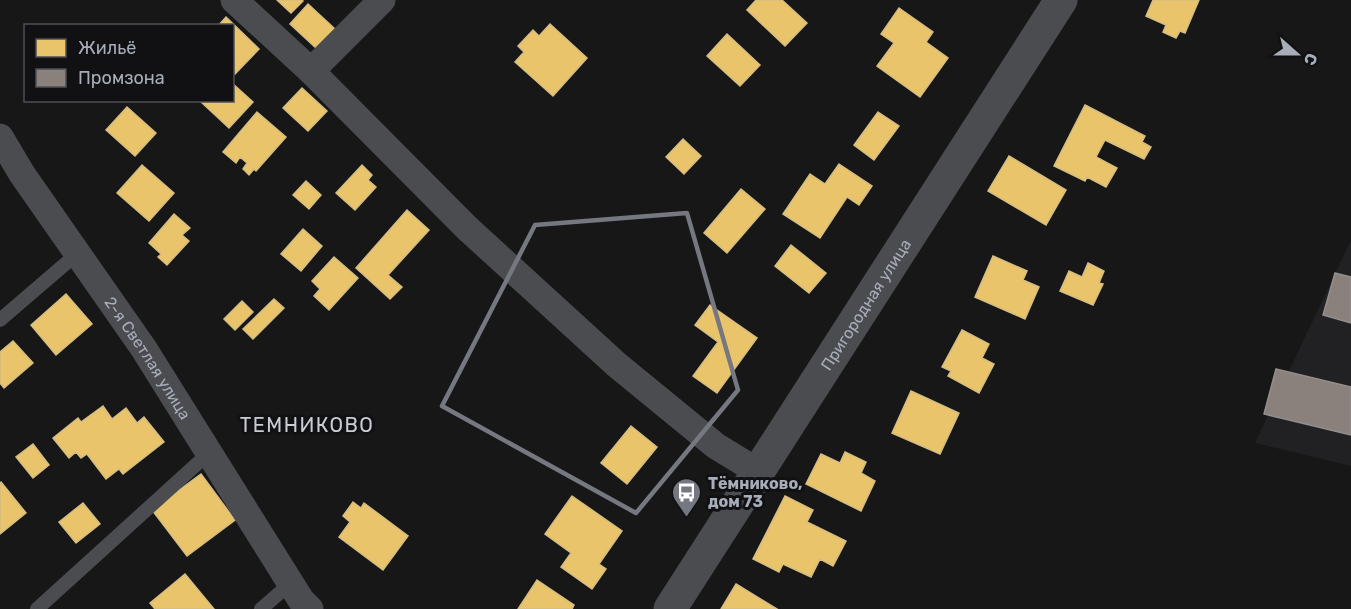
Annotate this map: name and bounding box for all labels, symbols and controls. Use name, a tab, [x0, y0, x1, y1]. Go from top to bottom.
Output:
legend	[24, 24, 234, 102]
north arrow	[1267, 24, 1327, 84]
text: Жильё	[78, 37, 136, 59]
text: С	[1300, 51, 1321, 68]
text: Промзона	[78, 67, 165, 89]
street label: Пригородная улица	[816, 235, 915, 374]
street label: 2-я Светлая улица	[101, 293, 195, 423]
district label: ТЕМНИКОВО	[240, 413, 374, 437]
place label: Тёмниково, дом 73	[708, 474, 803, 511]
bus stop icon: Тёмниково, дом 73	[671, 476, 703, 518]

